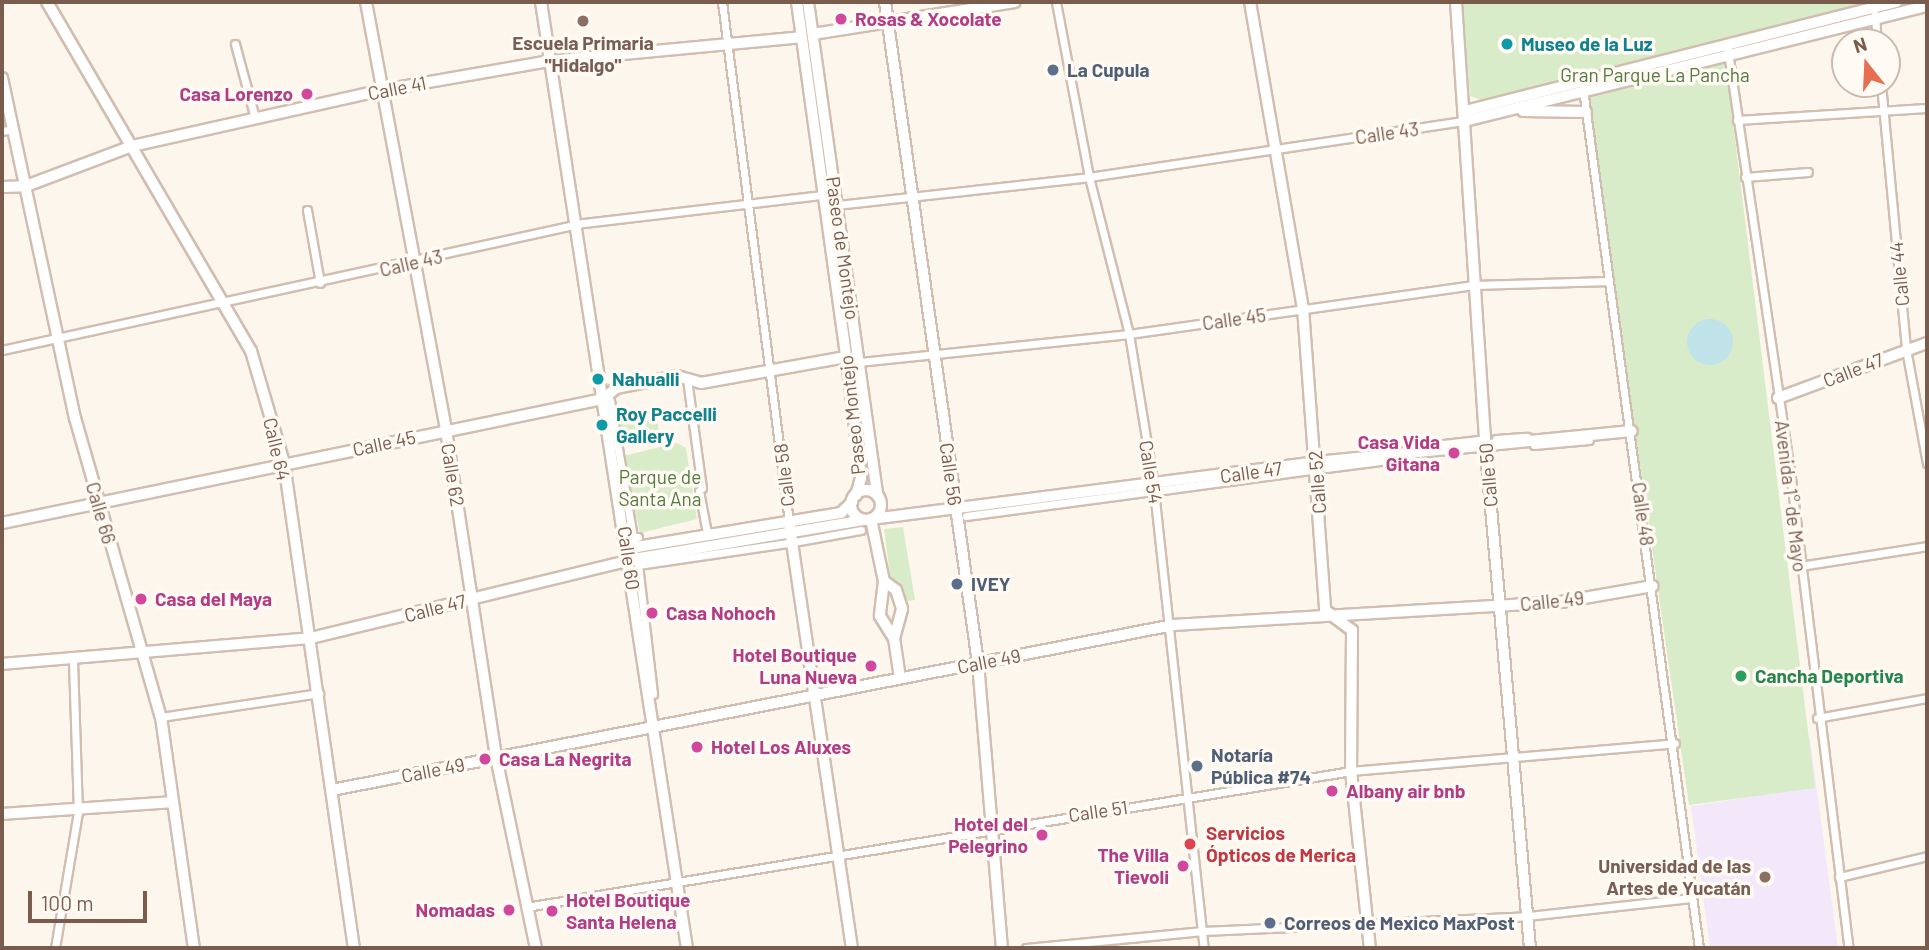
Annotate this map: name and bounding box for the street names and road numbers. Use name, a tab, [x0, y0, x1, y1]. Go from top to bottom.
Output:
street label: Calle 41	[366, 71, 428, 105]
street label: Calle 43	[1354, 117, 1420, 149]
street label: Paseo de Montejo	[822, 175, 864, 321]
street label: Calle 44	[1884, 241, 1914, 307]
street label: Calle 43	[377, 245, 445, 281]
street label: Calle 45	[1201, 303, 1267, 335]
street label: Calle 47	[1820, 348, 1886, 392]
street label: Paseo Montejo	[834, 354, 870, 476]
street label: Calle 64	[259, 415, 295, 483]
street label: Avenida 1° de Mayo	[1770, 419, 1812, 573]
street label: Calle 45	[350, 425, 418, 461]
street label: Calle 54	[1135, 439, 1167, 505]
street label: Calle 56	[935, 441, 967, 507]
street label: Calle 62	[437, 442, 469, 508]
street label: Calle 58	[769, 442, 799, 508]
street label: Calle 50	[1474, 442, 1502, 508]
street label: Calle 52	[1303, 449, 1331, 515]
street label: Calle 47	[1218, 456, 1284, 488]
street label: Calle 66	[81, 479, 121, 547]
street label: Calle 48	[1627, 481, 1659, 547]
street label: Calle 60	[613, 525, 645, 591]
street label: Calle 49	[1519, 586, 1585, 616]
street label: Calle 47	[402, 589, 468, 627]
street label: Calle 49	[955, 644, 1023, 678]
street label: Calle 49	[399, 753, 467, 787]
street label: Calle 51	[1067, 796, 1129, 826]

